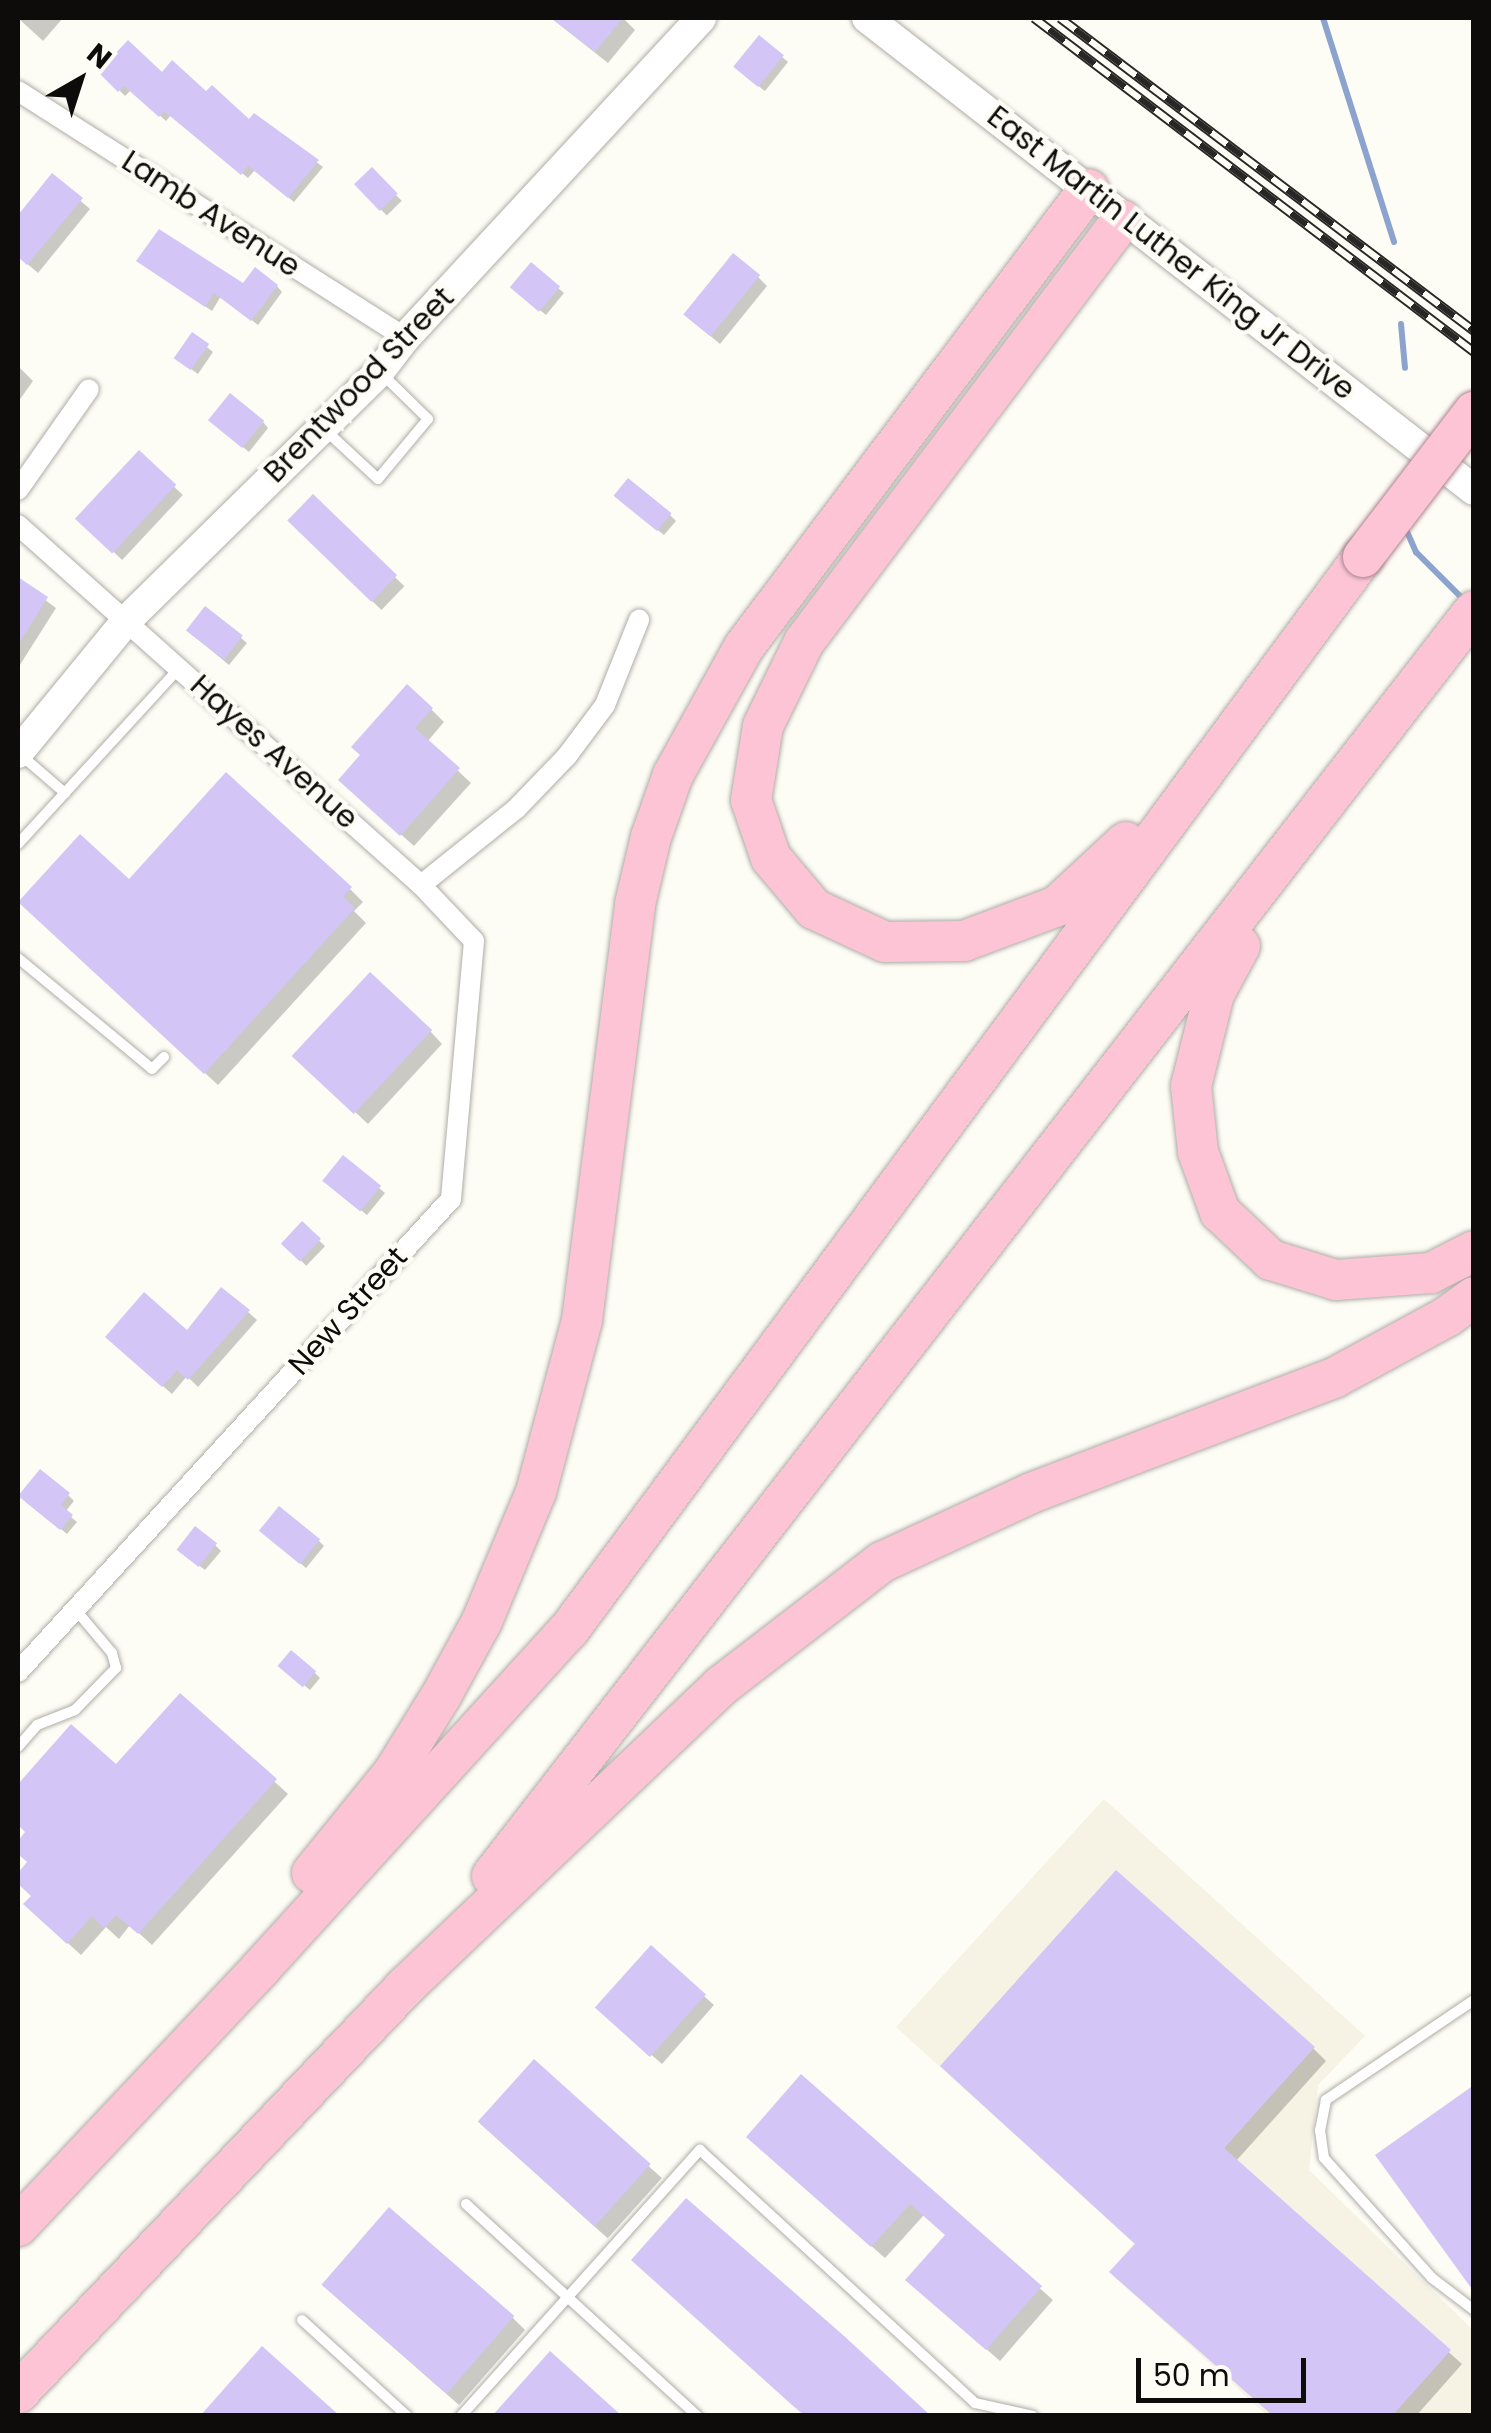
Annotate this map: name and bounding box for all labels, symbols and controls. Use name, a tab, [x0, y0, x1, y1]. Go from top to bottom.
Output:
north arrow	[30, 30, 130, 130]
text: N	[79, 35, 120, 78]
street label: East Martin Luther King Jr Drive	[980, 98, 1362, 408]
street label: Lamb Avenue	[115, 143, 307, 285]
street label: Brentwood Street	[257, 280, 461, 490]
street label: Hayes Avenue	[183, 667, 365, 837]
street label: New Street	[281, 1239, 415, 1383]
scale bar	[1141, 2338, 1311, 2400]
text: 50 m	[1153, 2354, 1230, 2397]

